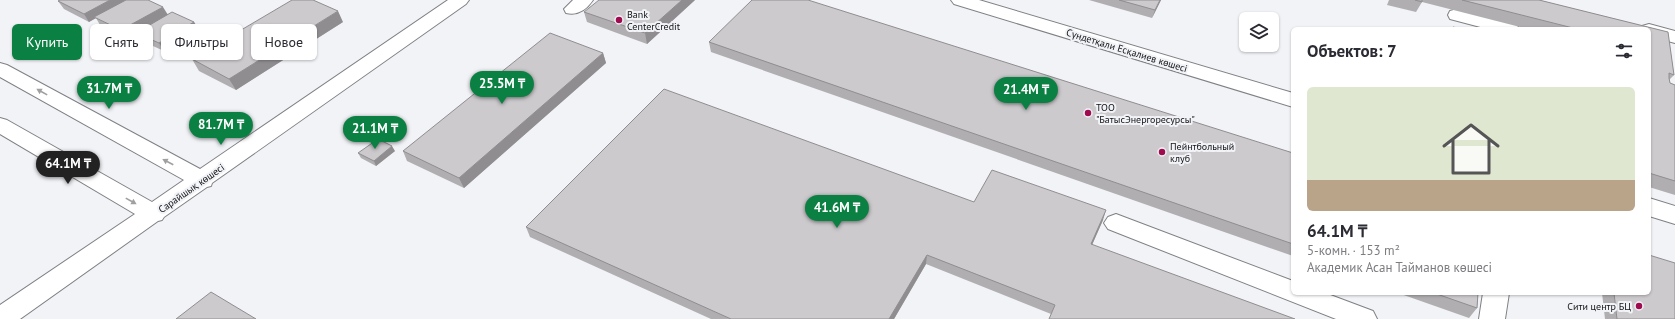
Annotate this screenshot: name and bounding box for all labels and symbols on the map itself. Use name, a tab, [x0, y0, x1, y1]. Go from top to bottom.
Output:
place label: Bank CenterCredit	[627, 8, 681, 33]
marker: Bank CenterCredit	[614, 15, 624, 25]
street label: Сүндетқали Есқалиев көшесі	[1065, 26, 1189, 75]
pin: 25.5M ₸	[465, 71, 539, 105]
pin: 31.7M ₸	[72, 76, 146, 110]
pin: 21.4M ₸	[989, 77, 1063, 111]
one-way arrow	[36, 89, 48, 95]
place label: ТОО "БатысЭнергоресурсы"	[1096, 101, 1195, 126]
marker: ТОО "БатысЭнергоресурсы"	[1083, 108, 1093, 118]
pin: 81.7M ₸	[184, 112, 258, 146]
pin: 21.1M ₸	[338, 116, 412, 150]
place label: Пейнтбольный клуб	[1170, 140, 1234, 165]
marker: Пейнтбольный клуб	[1157, 147, 1167, 157]
pin: 64.1M ₸	[31, 151, 105, 185]
one-way arrow	[163, 158, 174, 165]
street label: Сарайшық көшесі	[156, 161, 227, 216]
pin: 41.6M ₸	[800, 195, 874, 229]
one-way arrow	[125, 197, 137, 204]
place label: Сити центр БЦ	[1567, 300, 1631, 313]
marker: Сити центр БЦ	[1634, 301, 1644, 311]

